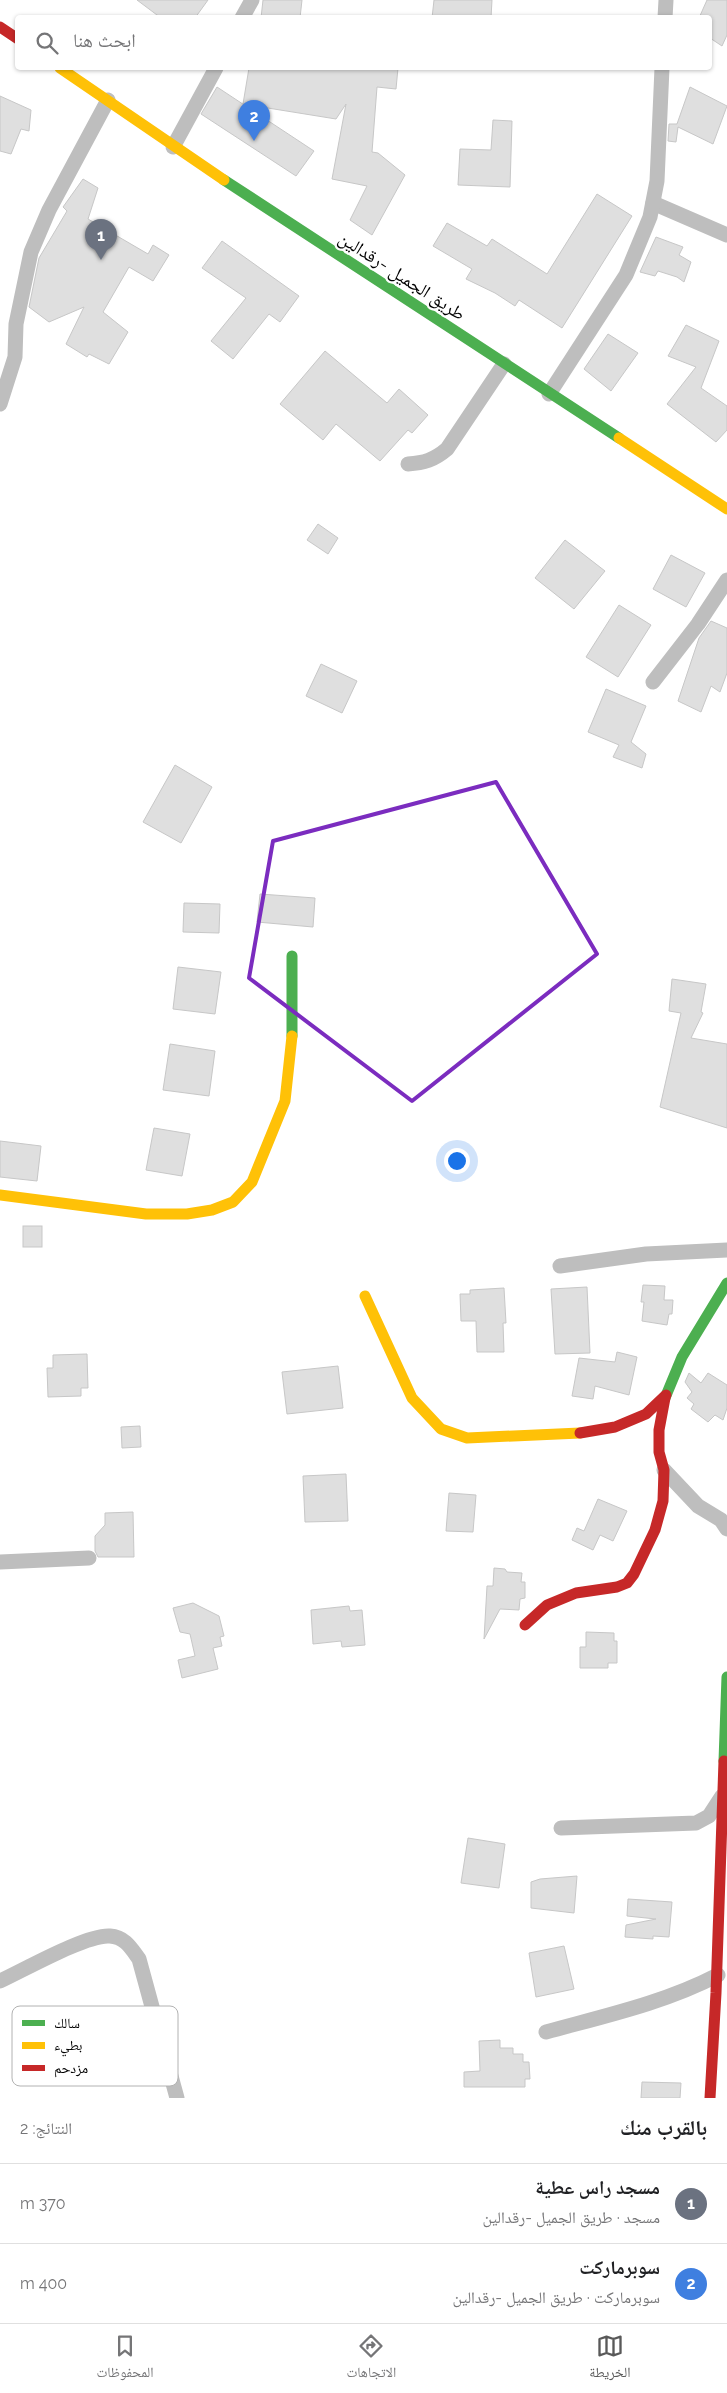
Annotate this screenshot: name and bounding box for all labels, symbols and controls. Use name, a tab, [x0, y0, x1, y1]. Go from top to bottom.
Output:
search box	[15, 15, 712, 70]
icon: search	[33, 29, 61, 57]
text: ابحث هنا	[73, 29, 136, 51]
pin: 2	[238, 100, 270, 141]
pin: 1	[85, 219, 117, 260]
street label: طريق الجميل -رقدالين	[335, 227, 469, 325]
your location	[444, 1148, 470, 1174]
legend	[12, 2006, 178, 2086]
text: سالك	[54, 2015, 80, 2031]
text: بطيء	[54, 2037, 83, 2057]
text: مزدحم	[54, 2060, 88, 2078]
text: بالقرب منك	[620, 2115, 707, 2140]
text: النتائج: 2	[20, 2119, 72, 2138]
text: مسجد راس عطية	[535, 2176, 660, 2198]
text: 370 m	[20, 2194, 66, 2213]
text: 1	[687, 2194, 695, 2213]
text: مسجد · طريق الجميل -رقدالين	[482, 2208, 660, 2227]
text: سوبرماركت	[579, 2256, 660, 2278]
text: 400 m	[20, 2274, 67, 2293]
text: 2	[686, 2274, 696, 2293]
text: سوبرماركت · طريق الجميل -رقدالين	[453, 2288, 660, 2307]
tab: المحفوظات	[97, 2332, 153, 2386]
tab: الاتجاهات	[347, 2332, 396, 2386]
tab: الخريطة	[589, 2332, 630, 2386]

